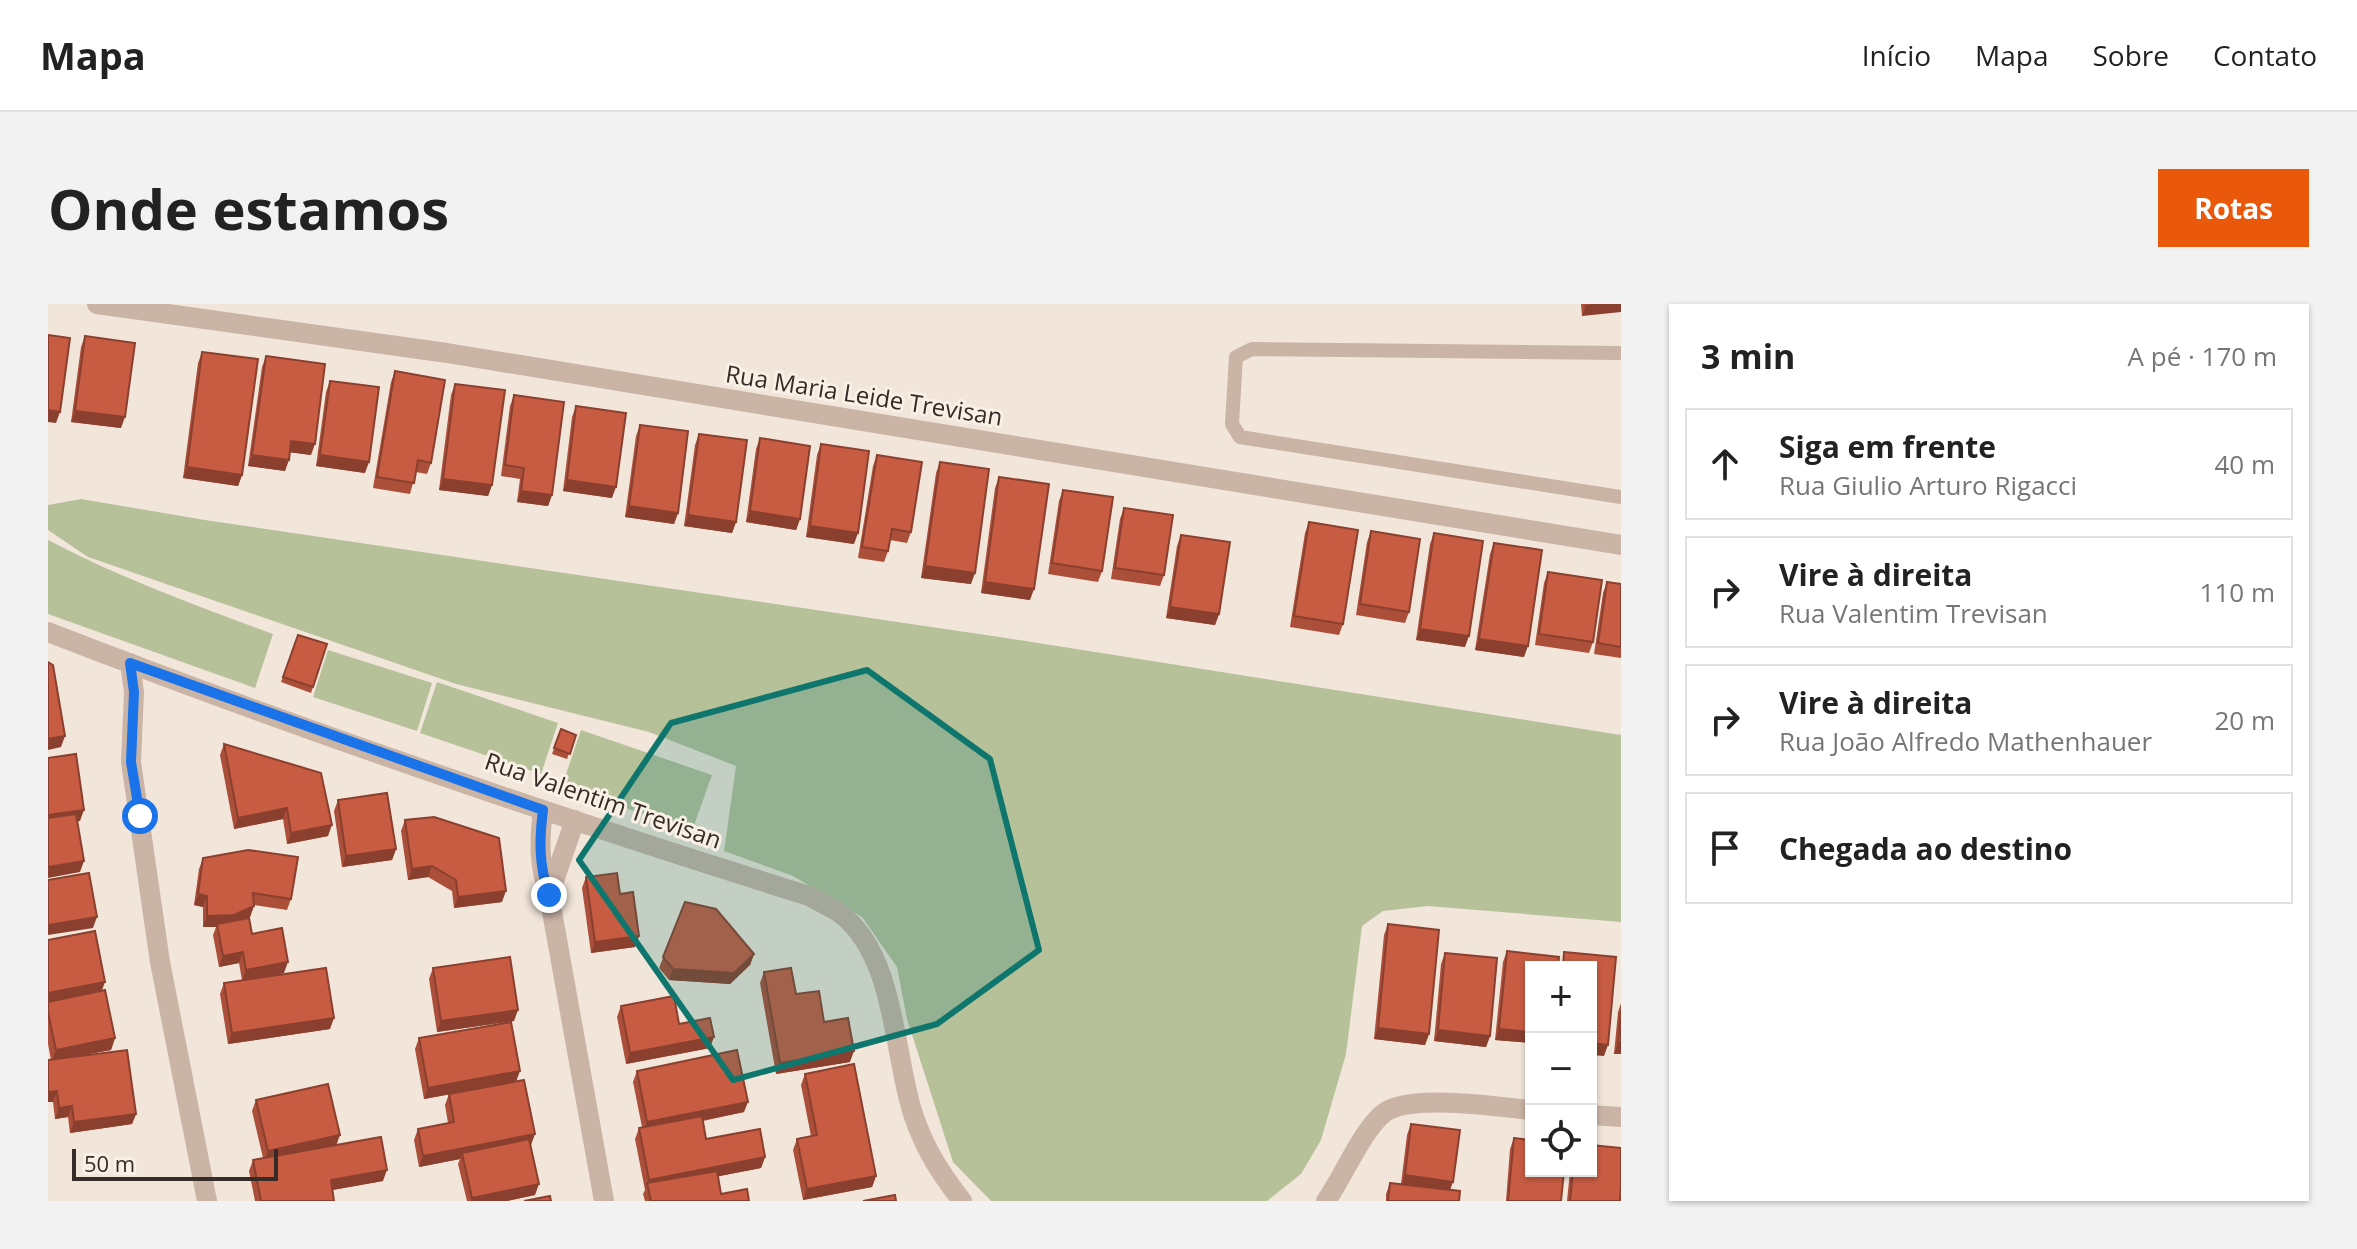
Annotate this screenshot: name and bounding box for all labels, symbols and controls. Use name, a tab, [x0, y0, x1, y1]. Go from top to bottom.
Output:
text: Mapa	[40, 29, 146, 81]
text: Início	[1862, 36, 1931, 74]
text: Mapa	[1975, 36, 2048, 74]
text: Sobre	[2092, 36, 2169, 74]
text: Contato	[2213, 36, 2317, 74]
button: Rotas	[2158, 169, 2309, 247]
text: Onde estamos	[48, 170, 449, 246]
text: 3 min	[1701, 333, 1795, 379]
text: A pé · 170 m	[2128, 338, 2277, 374]
street label: Rua Maria Leide Trevisan	[723, 356, 1005, 433]
text: Siga em frente	[1779, 426, 1996, 467]
icon: ahead	[1703, 442, 1747, 486]
text: 40 m	[2214, 446, 2275, 482]
text: Rua Giulio Arturo Rigacci	[1779, 467, 2077, 503]
text: Vire à direita	[1779, 554, 1973, 595]
icon: right	[1703, 570, 1747, 614]
text: 110 m	[2200, 574, 2275, 610]
text: Rua Valentim Trevisan	[1779, 595, 2048, 631]
text: Vire à direita	[1779, 682, 1973, 723]
icon: right	[1703, 698, 1747, 742]
text: 20 m	[2214, 702, 2275, 738]
text: Rua João Alfredo Mathenhauer	[1779, 723, 2152, 759]
street label: Rua Valentim Trevisan	[481, 744, 726, 856]
route start	[122, 798, 158, 834]
icon: arrive	[1703, 826, 1747, 870]
text: Chegada ao destino	[1779, 828, 2072, 869]
route end	[531, 877, 567, 913]
map controls	[1525, 961, 1597, 1177]
button: +	[1525, 961, 1597, 1033]
button: −	[1525, 1033, 1597, 1105]
button: locate	[1525, 1105, 1597, 1177]
scale bar	[72, 1145, 278, 1181]
text: 50 m	[84, 1148, 135, 1178]

